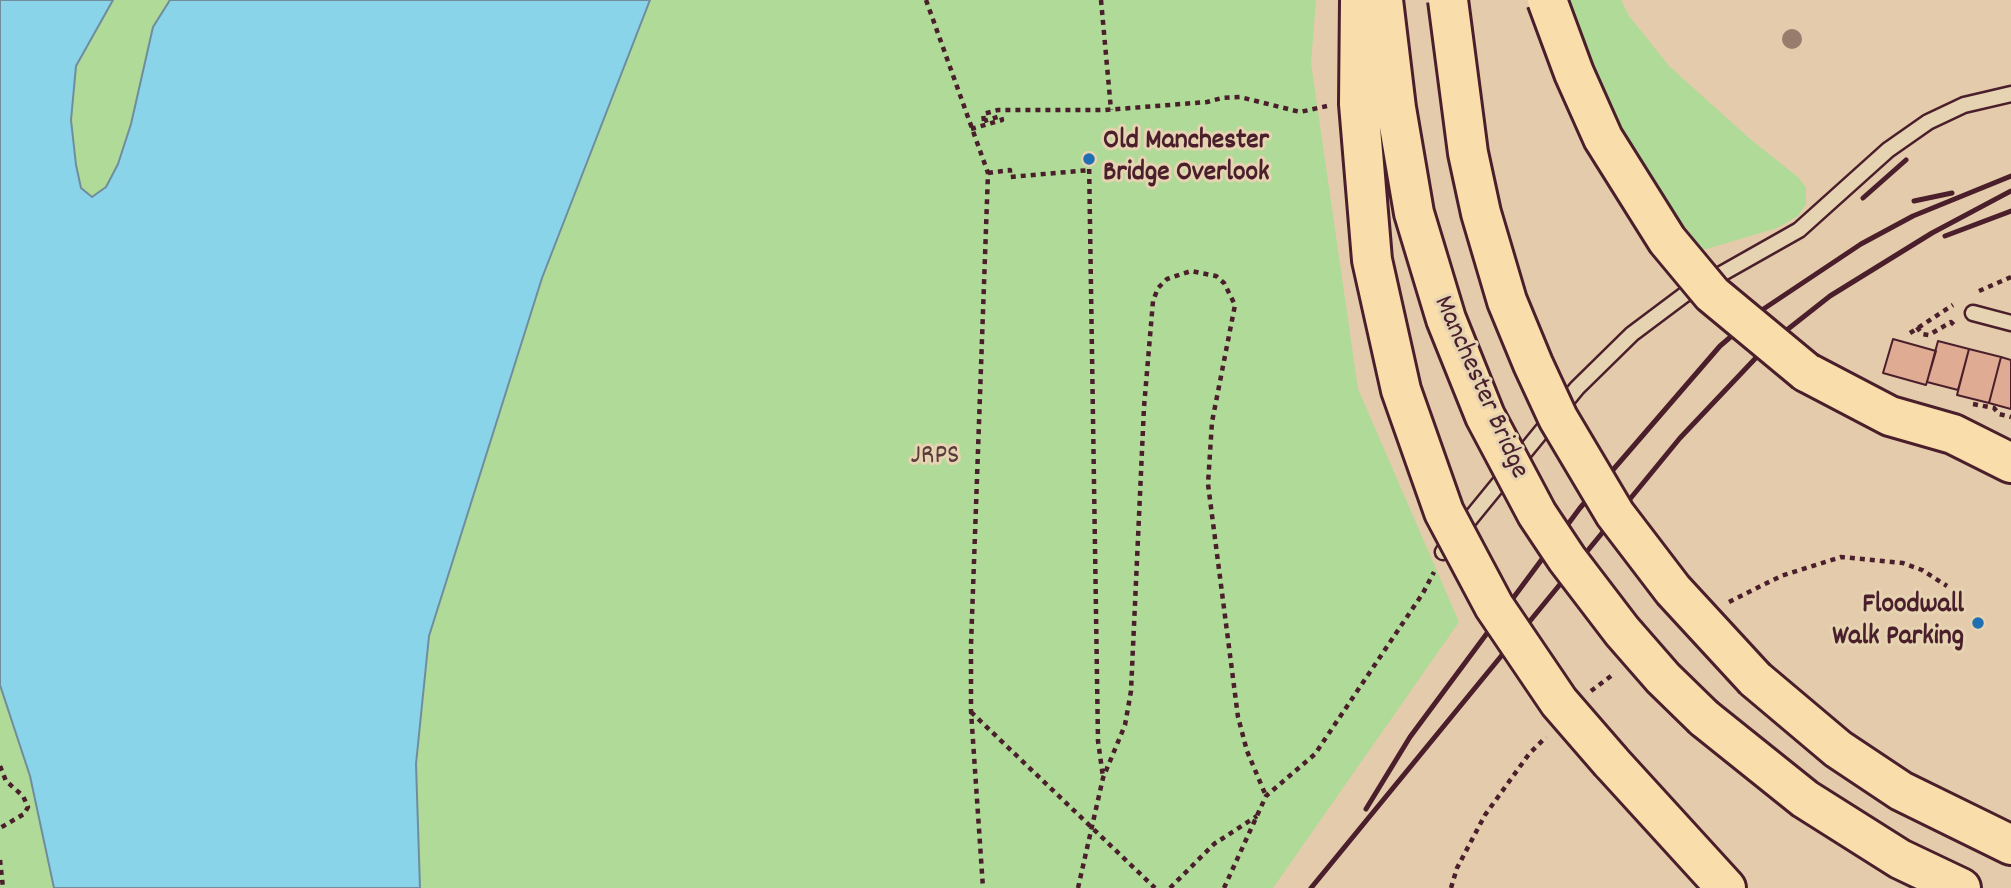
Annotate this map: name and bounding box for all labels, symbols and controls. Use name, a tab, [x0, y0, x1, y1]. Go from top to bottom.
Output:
place label: Old Manchester Bridge Overlook	[1103, 126, 1269, 192]
marker: Old Manchester Bridge Overlook	[1081, 151, 1097, 167]
street label: Manchester Bridge	[1424, 291, 1534, 485]
park label: JRPS	[911, 441, 959, 475]
place label: Floodwall Walk Parking	[1832, 590, 1964, 656]
marker: Floodwall Walk Parking	[1970, 615, 1986, 631]

